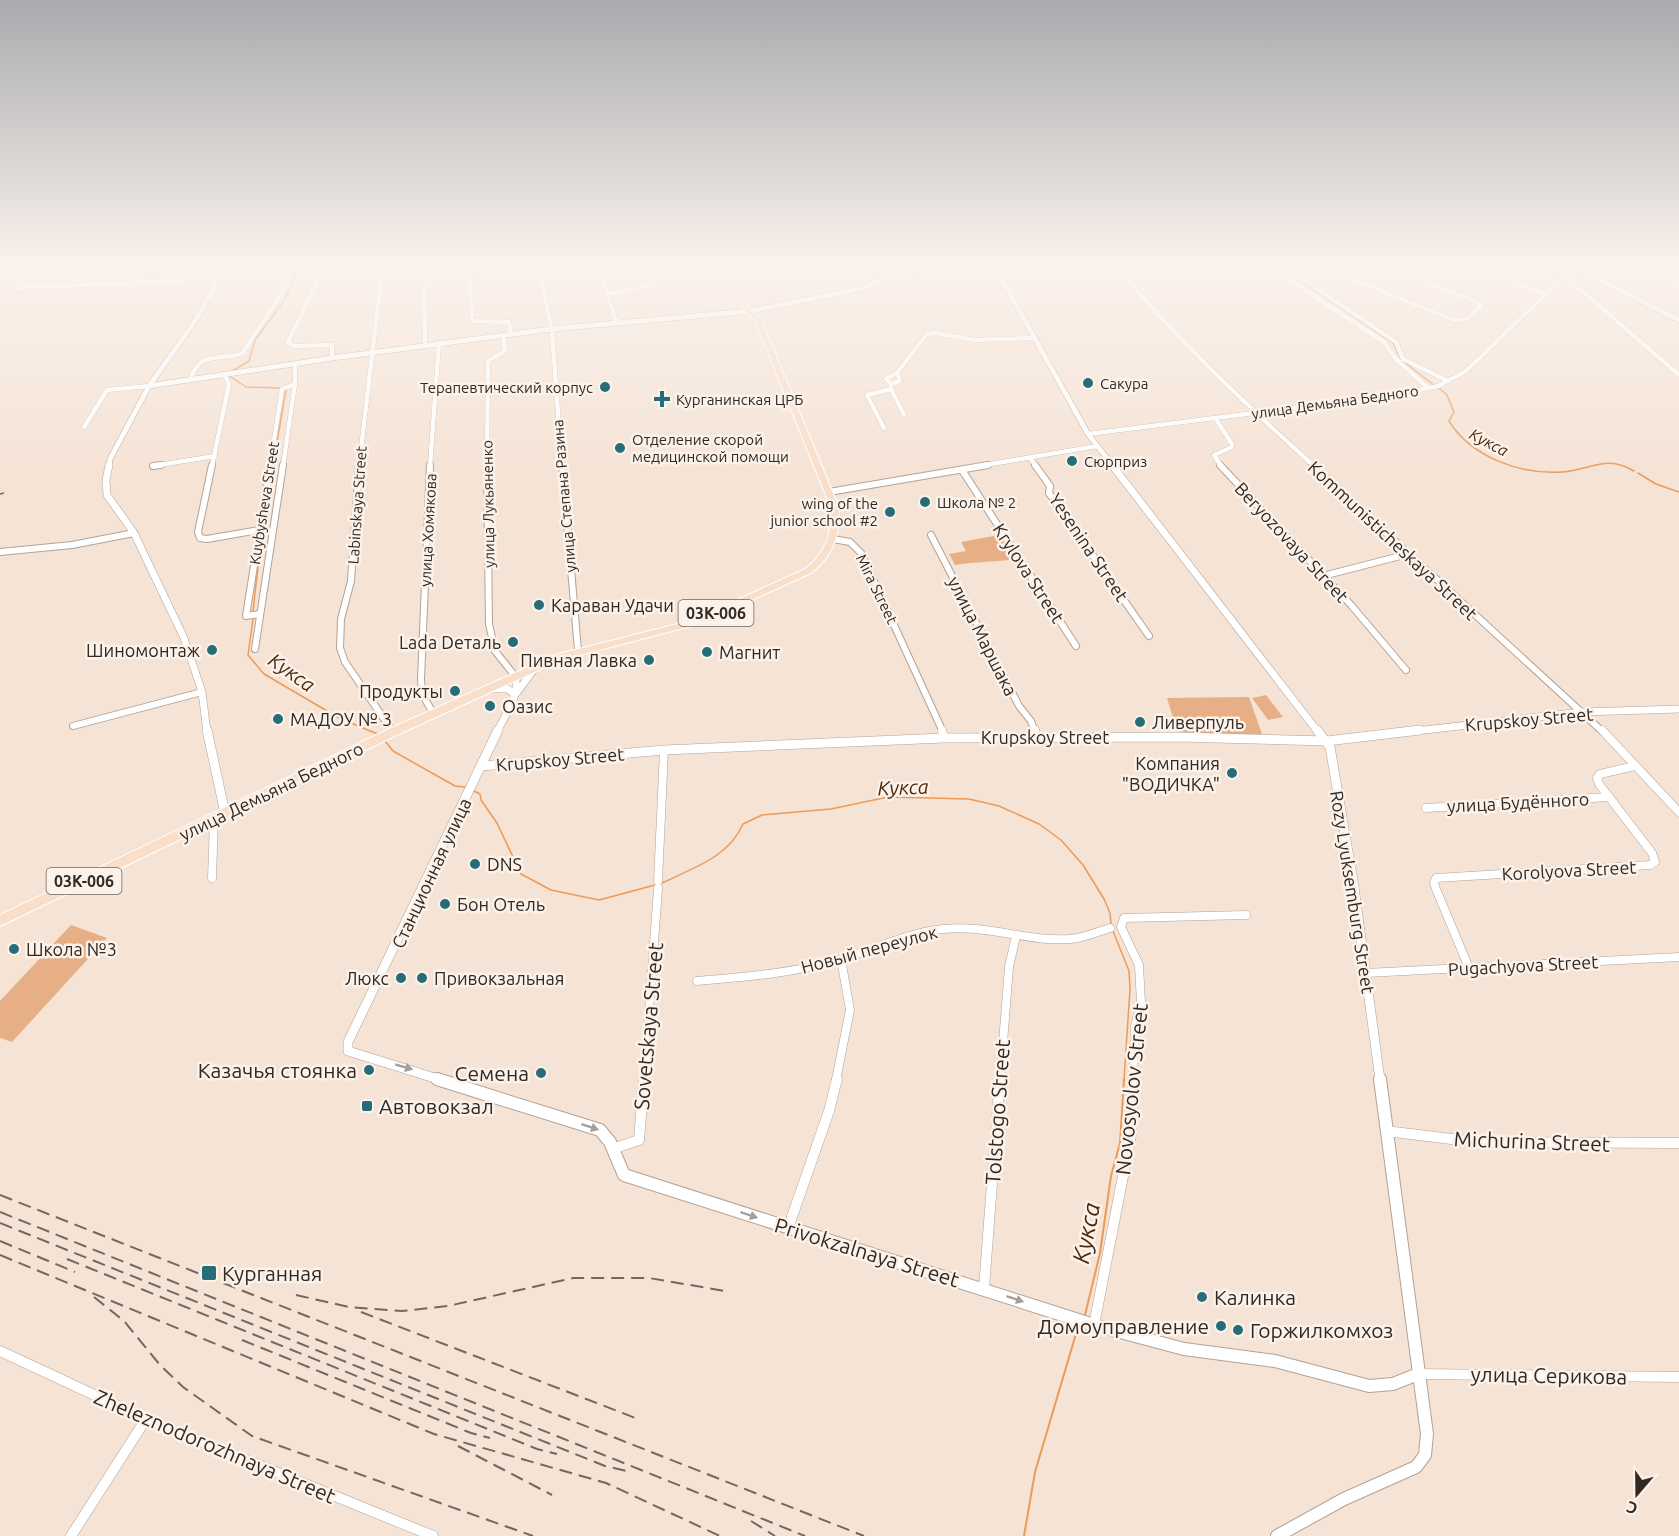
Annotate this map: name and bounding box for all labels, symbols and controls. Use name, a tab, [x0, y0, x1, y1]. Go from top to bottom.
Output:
place label: Сакура	[1100, 375, 1148, 392]
marker: Сакура	[1081, 376, 1095, 390]
place label: Терапевтический корпус	[420, 379, 593, 396]
marker: Терапевтический корпус	[598, 380, 612, 394]
street label: улица Демьяна Бедного	[1250, 382, 1420, 422]
marker: Курганинская ЦРБ	[653, 390, 671, 408]
place label: Курганинская ЦРБ	[676, 391, 803, 408]
street label: улица Степана Разина	[549, 419, 579, 573]
water label: Кукса	[1467, 424, 1512, 460]
place label: Отделение скорой медицинской помощи	[632, 431, 789, 465]
street label: Kuybysheva Street	[246, 440, 282, 566]
street label: улица Лукьяненко	[478, 440, 498, 568]
marker: Отделение скорой медицинской помощи	[613, 441, 627, 455]
street label: Labinskaya Street	[344, 445, 370, 565]
place label: Сюрприз	[1084, 453, 1147, 470]
marker: Сюрприз	[1065, 454, 1079, 468]
street label: Kommunisticheskaya Street	[1304, 456, 1482, 624]
street label: улица Хомякова	[417, 473, 439, 587]
street label: Beryozovaya Street	[1231, 478, 1353, 606]
street label: Yesenina Street	[1046, 489, 1132, 605]
place label: Школа № 2	[937, 494, 1016, 511]
place label: wing of the junior school #2	[769, 495, 878, 529]
marker: Школа № 2	[918, 495, 932, 509]
marker: wing of the junior school #2	[883, 505, 897, 519]
street label: Krylova Street	[989, 520, 1069, 626]
street label: Mira Street	[853, 551, 901, 627]
street label: улица Маршака	[944, 573, 1022, 699]
place label: Караван Удачи	[551, 595, 674, 615]
marker: Караван Удачи	[532, 598, 546, 612]
road number: 03К-006	[678, 600, 754, 626]
place label: Lada Dеталь	[399, 632, 501, 652]
marker: Lada Dеталь	[506, 635, 520, 649]
place label: Шиномонтаж	[86, 640, 201, 660]
place label: Магнит	[719, 642, 780, 662]
marker: Шиномонтаж	[205, 643, 219, 657]
marker: Магнит	[700, 645, 714, 659]
water label: Кукса	[264, 648, 320, 696]
place label: Пивная Лавка	[520, 650, 637, 670]
marker: Пивная Лавка	[642, 653, 656, 667]
place label: Продукты	[359, 681, 443, 701]
marker: Продукты	[448, 684, 462, 698]
place label: Оазис	[502, 696, 553, 716]
marker: Оазис	[483, 699, 497, 713]
street label: Krupskoy Street	[1464, 703, 1594, 735]
place label: МАДОУ № 3	[290, 709, 392, 729]
marker: МАДОУ № 3	[271, 712, 285, 726]
place label: Ливерпуль	[1152, 712, 1244, 732]
marker: Ливерпуль	[1133, 715, 1147, 729]
street label: Krupskoy Street	[981, 727, 1109, 747]
street label: улица Демьяна Бедного	[176, 738, 366, 844]
street label: Krupskoy Street	[495, 743, 625, 775]
place label: Компания "ВОДИЧКА"	[1122, 753, 1220, 794]
marker: Компания "ВОДИЧКА"	[1225, 766, 1239, 780]
water label: Кукса	[877, 775, 929, 799]
street label: улица Будённого	[1446, 788, 1590, 816]
street label: Rozy Lyuksemburg Street	[1327, 789, 1379, 995]
street label: Станционная улица	[387, 795, 475, 951]
place label: DNS	[487, 854, 522, 874]
street label: Korolyova Street	[1501, 856, 1637, 884]
marker: DNS	[468, 857, 482, 871]
road number: 03К-006	[46, 868, 122, 894]
place label: Бон Отель	[457, 894, 545, 914]
marker: Бон Отель	[438, 897, 452, 911]
street label: Новый переулок	[798, 921, 940, 977]
place label: Школа №3	[26, 939, 117, 959]
street label: Sovetskaya Street	[629, 941, 667, 1111]
marker: Школа №3	[7, 942, 21, 956]
street label: Pugachyova Street	[1447, 951, 1599, 979]
place label: Люкс	[345, 968, 389, 988]
place label: Привокзальная	[434, 968, 565, 988]
marker: Люкс	[394, 971, 408, 985]
marker: Привокзальная	[415, 971, 429, 985]
street label: Novosyolov Street	[1110, 1002, 1152, 1176]
street label: Tolstogo Street	[980, 1038, 1014, 1186]
place label: Казачья стоянка	[198, 1058, 357, 1082]
place label: Семена	[455, 1061, 529, 1085]
marker: Казачья стоянка	[362, 1063, 376, 1077]
one-way arrow	[395, 1063, 413, 1072]
marker: Семена	[534, 1066, 548, 1080]
place label: Автовокзал	[379, 1094, 494, 1118]
marker: Автовокзал	[360, 1099, 374, 1113]
one-way arrow	[581, 1123, 599, 1132]
street label: Michurina Street	[1453, 1126, 1611, 1156]
water label: Кукса	[1067, 1200, 1105, 1266]
one-way arrow	[740, 1211, 758, 1220]
street label: Privokzalnaya Street	[772, 1212, 962, 1292]
place label: Курганная	[222, 1261, 322, 1285]
marker: Курганная	[200, 1264, 218, 1282]
place label: Калинка	[1214, 1285, 1296, 1309]
marker: Калинка	[1195, 1290, 1209, 1304]
one-way arrow	[1006, 1294, 1024, 1304]
place label: Домоуправление	[1038, 1314, 1209, 1338]
place label: Горжилкомхоз	[1250, 1318, 1393, 1342]
marker: Домоуправление	[1214, 1319, 1228, 1333]
marker: Горжилкомхоз	[1231, 1323, 1245, 1337]
street label: улица Серикова	[1471, 1362, 1627, 1388]
street label: Zheleznodorozhnaya Street	[91, 1384, 339, 1508]
north arrow	[1607, 1464, 1667, 1524]
text: С	[1624, 1498, 1640, 1518]

